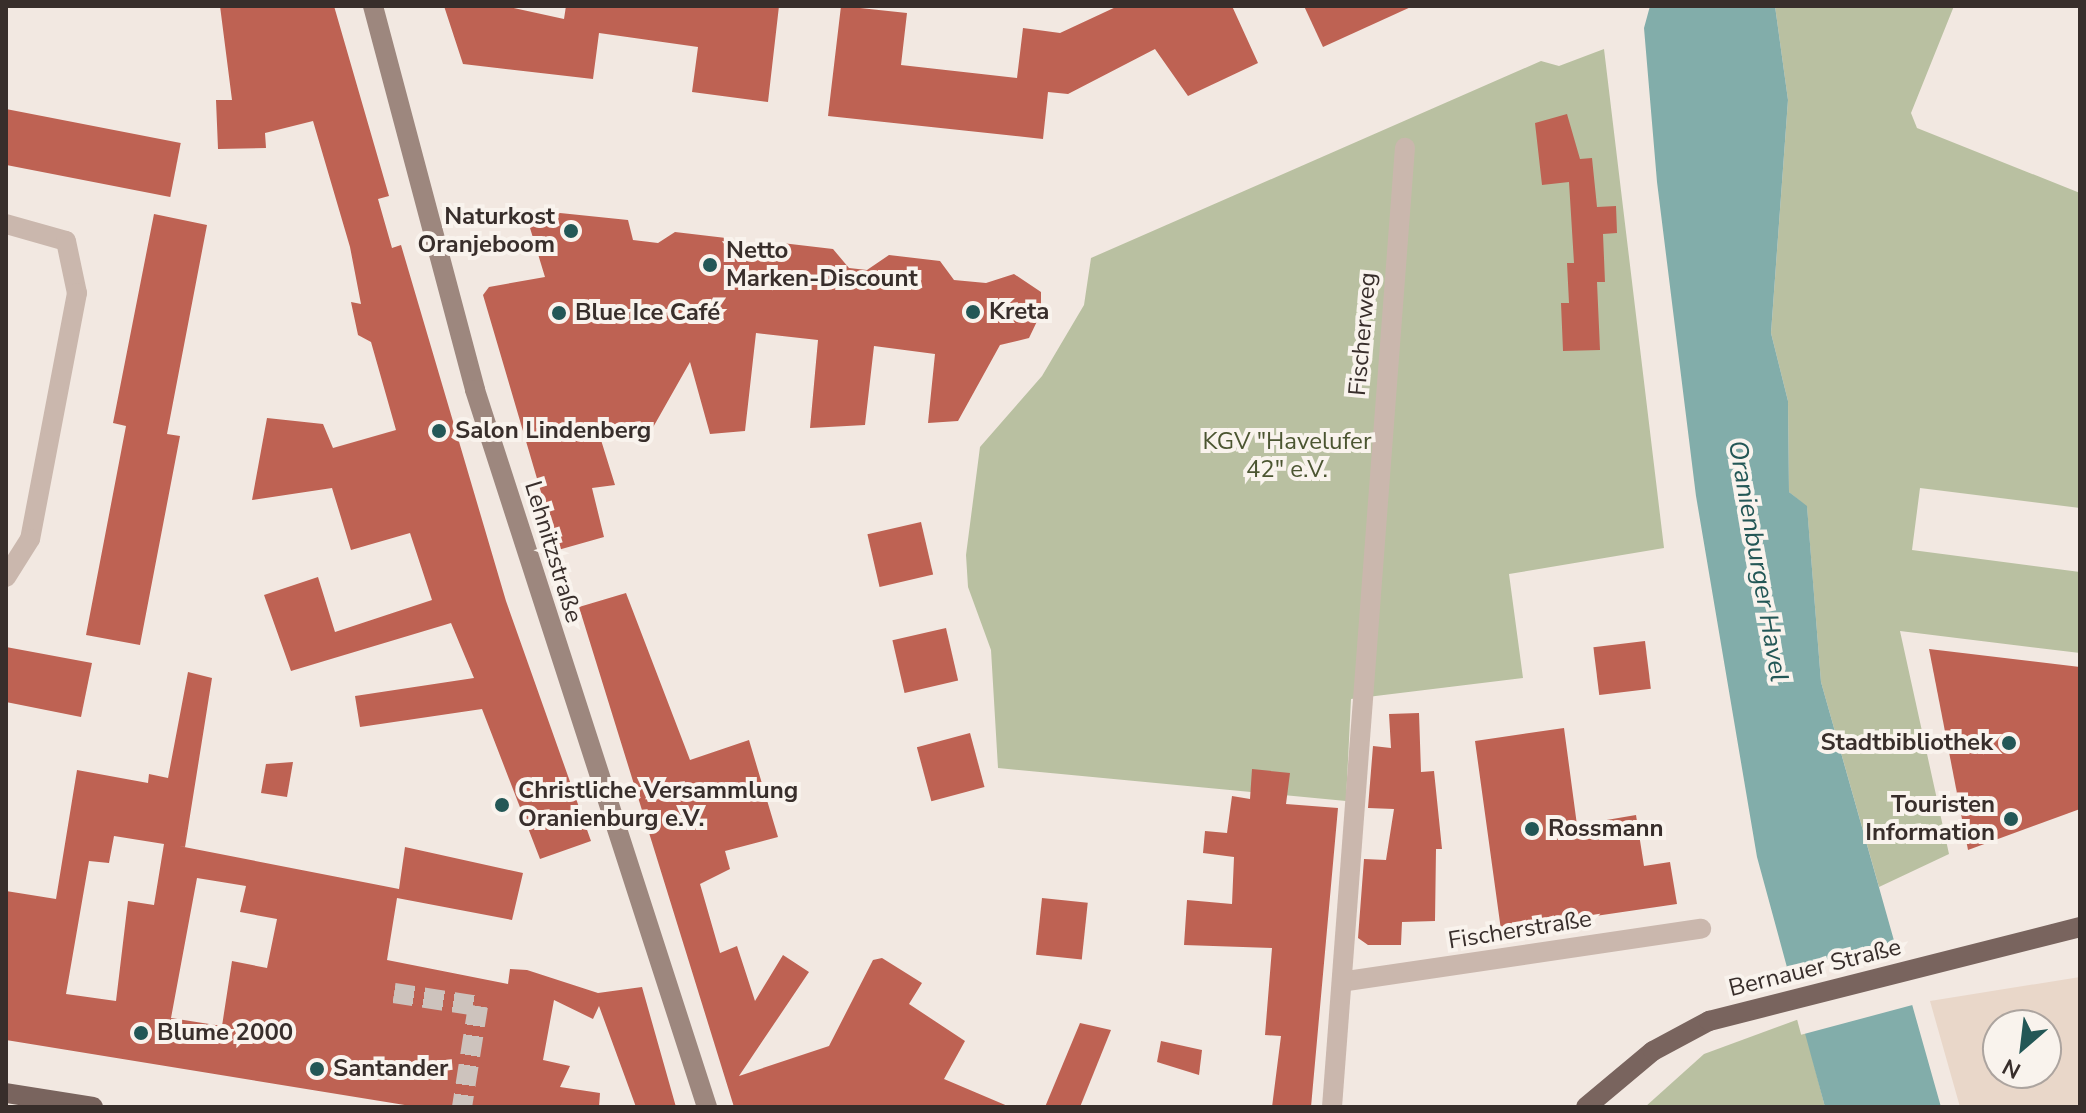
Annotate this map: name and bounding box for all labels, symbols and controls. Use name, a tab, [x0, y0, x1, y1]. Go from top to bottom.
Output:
place label: Naturkost Oranjeboom	[417, 203, 555, 259]
marker: Naturkost Oranjeboom	[562, 222, 580, 240]
place label: Netto Marken-Discount	[726, 237, 918, 293]
marker: Netto Marken-Discount	[701, 256, 719, 274]
street label: Fischerweg	[1343, 271, 1383, 397]
place label: Kreta	[989, 298, 1049, 326]
place label: Blue Ice Café	[575, 299, 720, 327]
marker: Kreta	[964, 303, 982, 321]
marker: Blue Ice Café	[550, 304, 568, 322]
place label: Salon Lindenberg	[455, 417, 651, 445]
marker: Salon Lindenberg	[430, 422, 448, 440]
park label: KGV "Havelufer 42" e.V.	[1203, 428, 1371, 484]
water label: Oranienburger Havel	[1721, 438, 1795, 684]
street label: Lehnitzstraße	[518, 478, 588, 626]
place label: Stadtbibliothek	[1820, 729, 1993, 757]
marker: Stadtbibliothek	[2000, 734, 2018, 752]
place label: Christliche Versammlung Oranienburg e.V.	[518, 777, 798, 833]
place label: Touristen Information	[1865, 791, 1995, 847]
marker: Christliche Versammlung Oranienburg e.V.	[493, 796, 511, 814]
marker: Touristen Information	[2002, 810, 2020, 828]
place label: Rossmann	[1548, 815, 1664, 843]
marker: Rossmann	[1523, 820, 1541, 838]
street label: Fischerstraße	[1446, 904, 1594, 956]
street label: Bernauer Straße	[1726, 933, 1904, 1003]
north arrow	[1982, 1009, 2062, 1089]
place label: Blume 2000	[157, 1019, 293, 1047]
marker: Blume 2000	[132, 1024, 150, 1042]
text: N	[1997, 1051, 2026, 1086]
place label: Santander	[333, 1055, 449, 1083]
marker: Santander	[308, 1060, 326, 1078]

